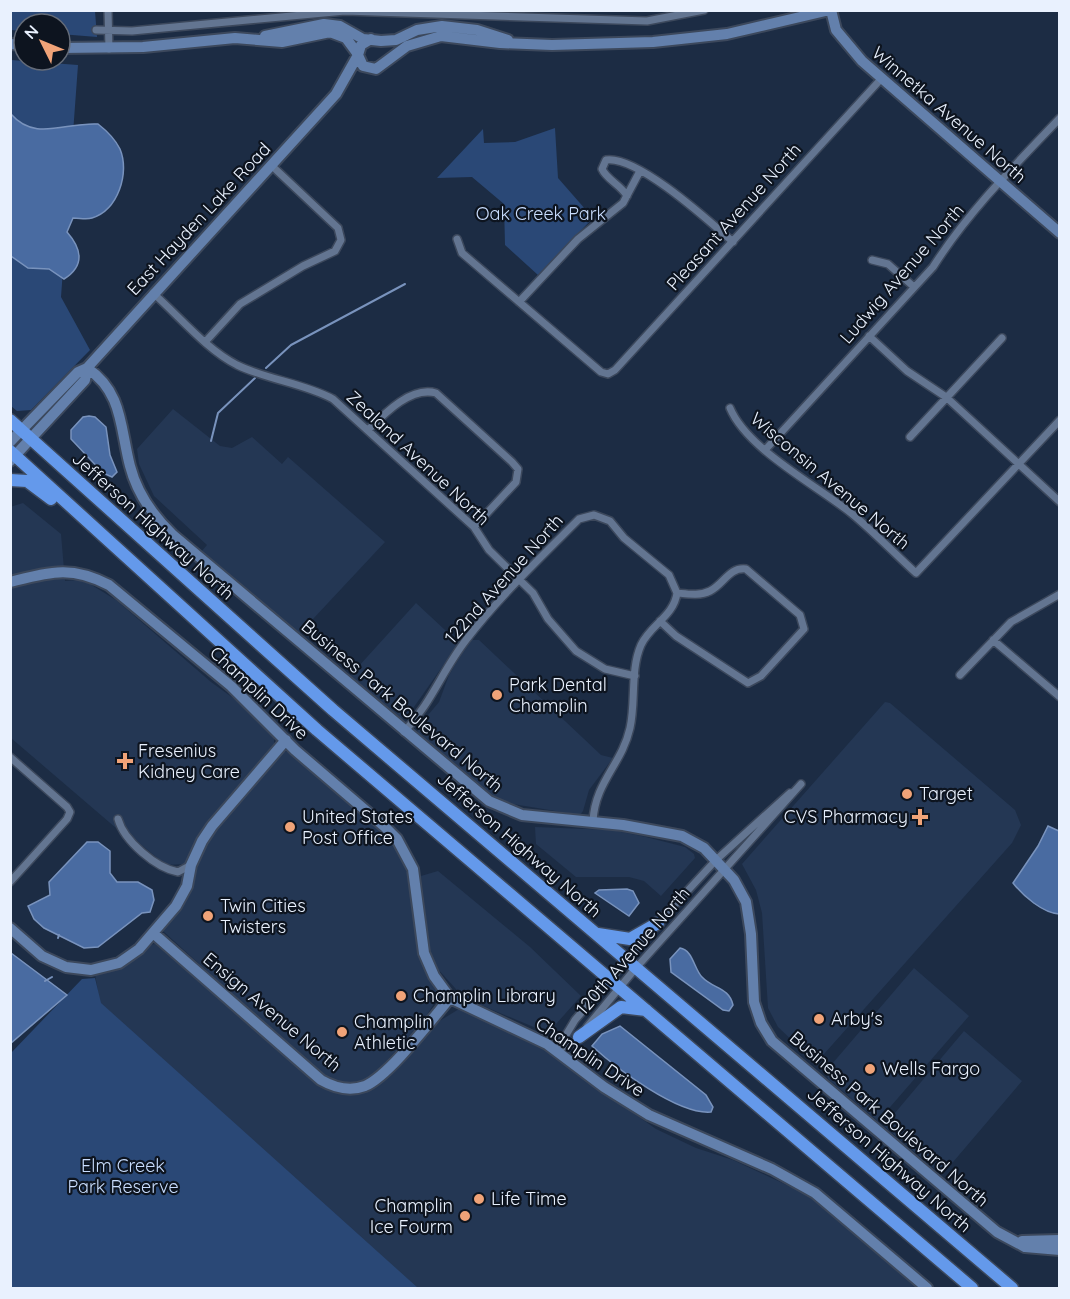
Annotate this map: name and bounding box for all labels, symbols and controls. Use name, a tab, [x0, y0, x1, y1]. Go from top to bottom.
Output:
north arrow	[12, 12, 72, 72]
text: N	[20, 21, 42, 43]
street label: Winnetka Avenue North	[867, 41, 1031, 188]
street label: East Hayden Lake Road	[122, 138, 275, 300]
street label: Pleasant Avenue North	[661, 138, 806, 295]
street label: Ludwig Avenue North	[835, 199, 969, 348]
park label: Oak Creek Park	[476, 202, 606, 225]
street label: Zealand Avenue North	[342, 385, 495, 530]
street label: Wisconsin Avenue North	[746, 407, 915, 554]
street label: Jefferson Highway North	[67, 447, 239, 605]
street label: 122nd Avenue North	[439, 509, 568, 648]
street label: Business Park Boulevard North	[297, 614, 508, 797]
street label: Champlin Drive	[205, 641, 314, 744]
place label: Park Dental Champlin	[509, 673, 607, 717]
marker: Park Dental Champlin	[490, 688, 504, 702]
place label: Fresenius Kidney Care	[138, 739, 240, 783]
marker: Fresenius Kidney Care	[116, 752, 134, 770]
street label: Jefferson Highway North	[432, 767, 606, 922]
place label: Target	[919, 782, 973, 805]
marker: Target	[900, 787, 914, 801]
place label: United States Post Office	[302, 805, 413, 849]
place label: CVS Pharmacy	[784, 805, 908, 828]
marker: CVS Pharmacy	[913, 810, 927, 824]
marker: United States Post Office	[283, 820, 297, 834]
street label: 120th Avenue North	[571, 882, 695, 1019]
place label: Twin Cities Twisters	[220, 894, 306, 938]
marker: Twin Cities Twisters	[201, 909, 215, 923]
street label: Ensign Avenue North	[199, 947, 346, 1076]
place label: Champlin Library	[413, 984, 556, 1007]
marker: Champlin Library	[394, 989, 408, 1003]
place label: Arby's	[831, 1007, 883, 1030]
place label: Champlin Athletic	[354, 1010, 433, 1054]
street label: Champlin Drive	[531, 1012, 649, 1102]
marker: Arby's	[812, 1012, 826, 1026]
marker: Champlin Athletic	[335, 1025, 349, 1039]
street label: Business Park Boulevard North	[785, 1026, 994, 1211]
place label: Wells Fargo	[882, 1057, 980, 1080]
marker: Wells Fargo	[863, 1062, 877, 1076]
street label: Jefferson Highway North	[802, 1082, 976, 1237]
park label: Elm Creek Park Reserve	[67, 1154, 179, 1198]
place label: Life Time	[491, 1187, 567, 1210]
marker: Life Time	[472, 1192, 486, 1206]
place label: Champlin Ice Fourm	[370, 1194, 453, 1238]
marker: Champlin Ice Fourm	[458, 1209, 472, 1223]

